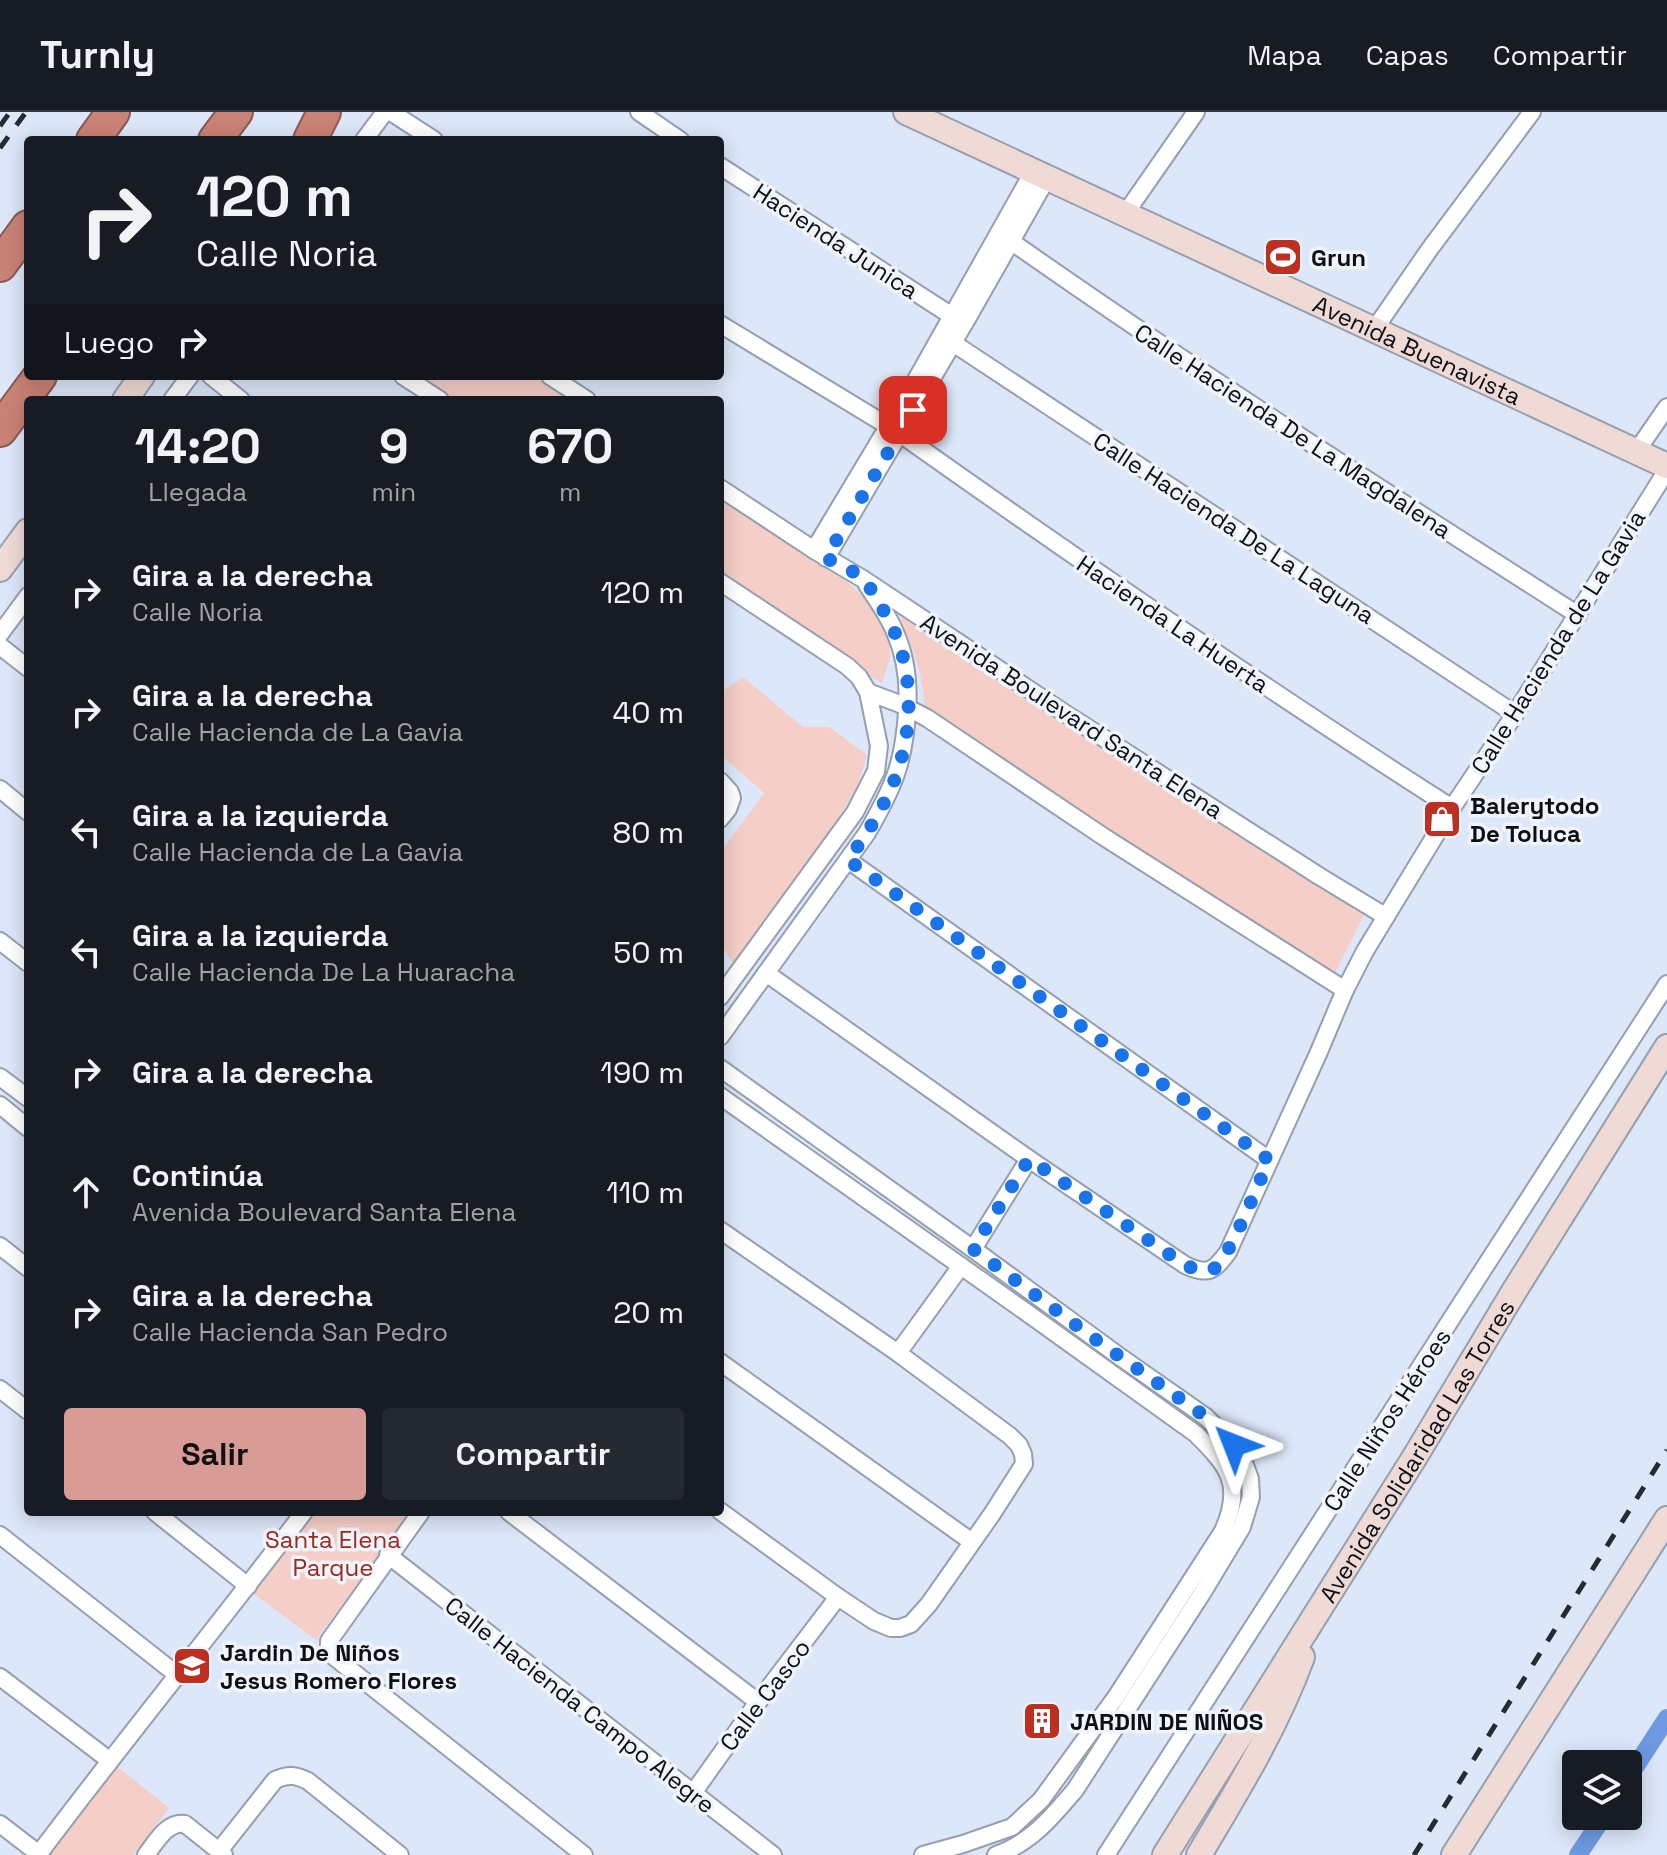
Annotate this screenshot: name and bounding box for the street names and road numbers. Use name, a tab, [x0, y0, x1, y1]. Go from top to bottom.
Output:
street label: Hacienda Junica	[748, 176, 925, 306]
street label: Avenida Buenavista	[1308, 288, 1527, 412]
street label: Calle Hacienda De La Magdalena	[1129, 317, 1458, 545]
street label: Calle Hacienda De La Laguna	[1087, 425, 1381, 631]
street label: Calle Hacienda de La Gavia	[1464, 504, 1652, 780]
street label: Hacienda La Huerta	[1071, 548, 1275, 700]
street label: Avenida Boulevard Santa Elena	[915, 606, 1229, 826]
street label: Avenida Solidaridad Las Torres	[1312, 1294, 1521, 1608]
street label: Calle Niños Héroes	[1316, 1323, 1458, 1517]
street label: Calle Hacienda Campo Alegre	[439, 1590, 721, 1820]
street label: Calle Casco	[713, 1633, 817, 1757]

